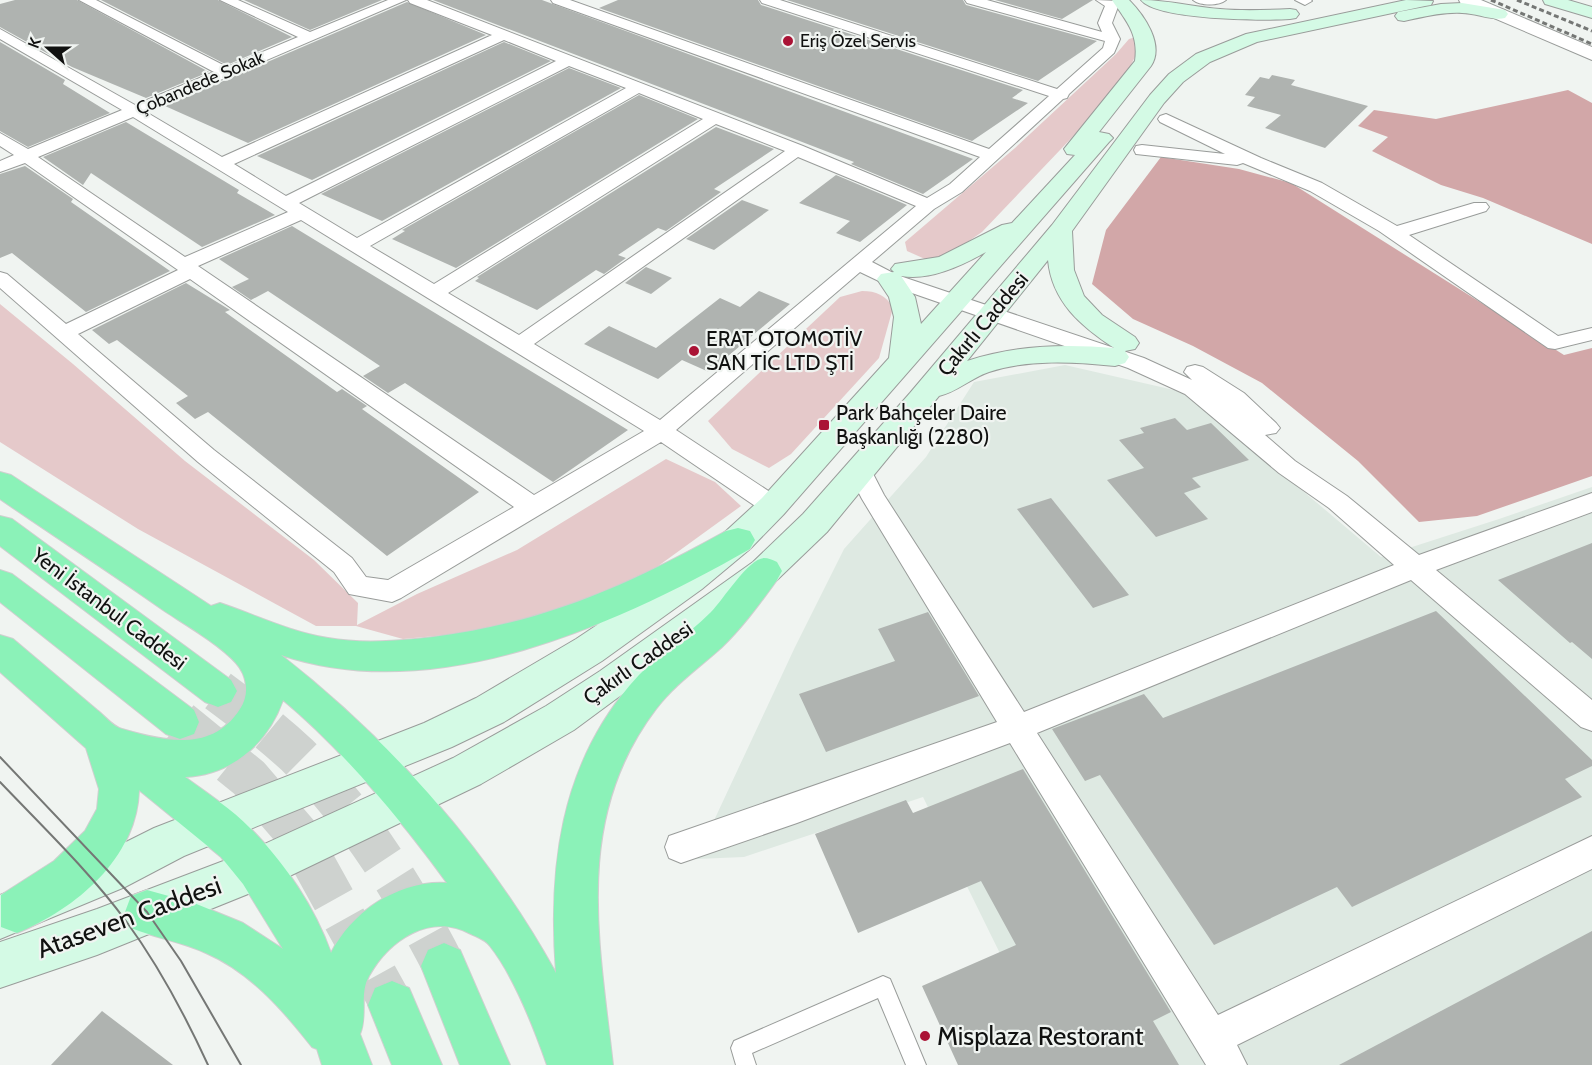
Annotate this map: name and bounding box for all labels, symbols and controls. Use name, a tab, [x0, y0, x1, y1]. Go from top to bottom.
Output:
north arrow	[18, 18, 78, 78]
place label: Eriş Özel Servis	[800, 30, 916, 52]
marker: Eriş Özel Servis	[781, 34, 795, 48]
text: K	[24, 35, 45, 51]
street label: Çobandede Sokak	[133, 46, 268, 120]
street label: Çakırlı Caddesi	[932, 267, 1033, 381]
place label: ERAT OTOMOTİV SAN TİC LTD ŞTİ	[706, 326, 863, 375]
marker: ERAT OTOMOTİV SAN TİC LTD ŞTİ	[687, 344, 701, 358]
place label: Park Bahçeler Dai̇re Başkanlığı (2280)	[836, 400, 1007, 449]
marker: Park Bahçeler Dai̇re Başkanlığı (2280)	[817, 418, 831, 432]
street label: Yeni İstanbul Caddesi	[26, 542, 192, 675]
street label: Çakırlı Caddesi	[578, 616, 697, 710]
street label: Ataseven Caddesi	[33, 869, 225, 965]
place label: Misplaza Restorant	[937, 1020, 1144, 1052]
marker: Misplaza Restorant	[918, 1029, 932, 1043]

